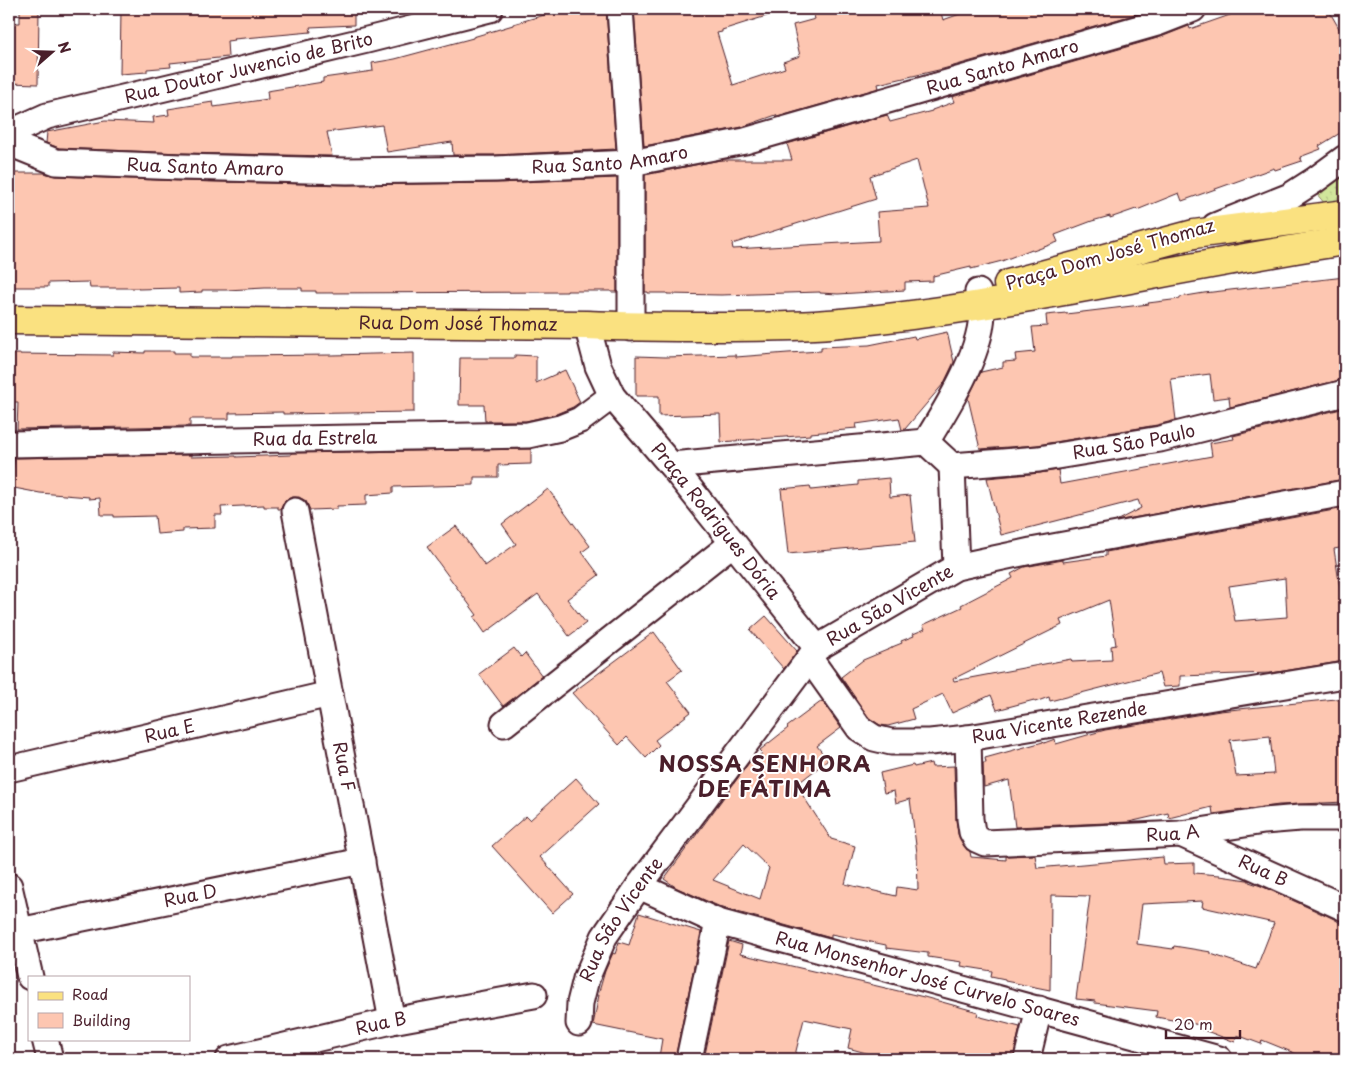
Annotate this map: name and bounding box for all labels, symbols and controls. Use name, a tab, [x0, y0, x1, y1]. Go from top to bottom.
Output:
street label: Rua Doutor Juvencio de Brito	[121, 24, 375, 109]
north arrow	[28, 28, 78, 78]
street label: Rua Santo Amaro	[923, 31, 1081, 100]
text: N	[53, 39, 76, 56]
street label: Rua Santo Amaro	[531, 137, 690, 179]
street label: Rua Santo Amaro	[126, 150, 284, 181]
street label: Praça Dom José Thomaz	[1002, 211, 1218, 296]
street label: Rua Dom José Thomaz	[359, 308, 558, 337]
street label: Rua São Paulo	[1070, 416, 1198, 465]
street label: Rua da Estrela	[252, 423, 378, 452]
street label: Praça Rodrigues Dória	[645, 436, 788, 605]
street label: Rua São Vicente	[821, 556, 958, 652]
street label: Rua Vicente Rezende	[970, 693, 1149, 749]
street label: Rua E	[141, 711, 197, 749]
street label: Rua F	[327, 739, 363, 793]
district label: NOSSA SENHORA DE FÁTIMA	[658, 746, 872, 804]
street label: Rua A	[1145, 816, 1201, 848]
street label: Rua B	[1235, 847, 1293, 893]
street label: Rua São Vicente	[571, 850, 669, 986]
street label: Rua D	[161, 876, 219, 913]
street label: Rua Monsenhor José Curvelo Soares	[773, 923, 1083, 1032]
legend	[28, 976, 190, 1040]
text: Road	[72, 982, 108, 1005]
street label: Rua B	[352, 1004, 408, 1041]
text: Building	[72, 1008, 131, 1031]
scale bar	[1166, 1008, 1240, 1040]
text: 20 m	[1174, 1012, 1213, 1035]

